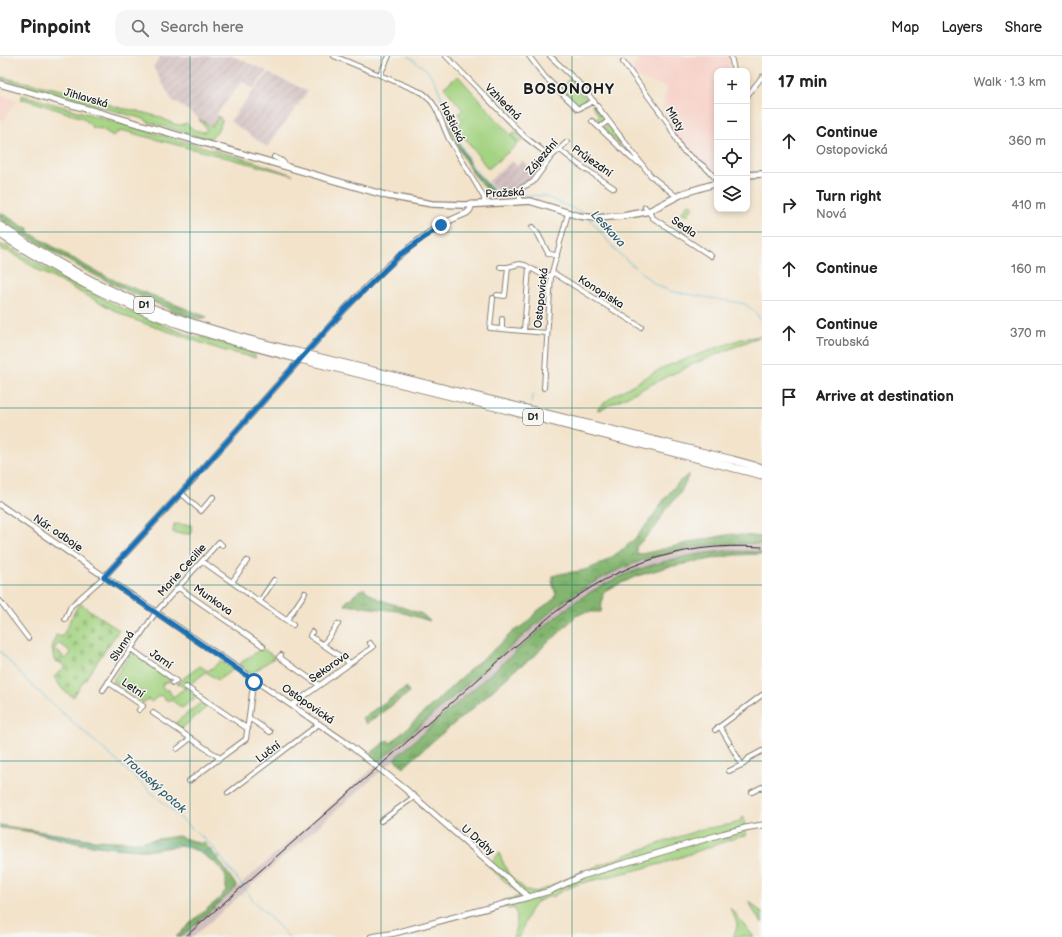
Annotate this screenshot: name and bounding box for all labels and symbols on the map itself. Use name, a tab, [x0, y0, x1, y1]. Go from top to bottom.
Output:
district label: BOSONOHY	[523, 80, 615, 99]
street label: Vzhledná	[482, 81, 524, 123]
street label: Jihlavská	[62, 86, 110, 110]
street label: Hoštická	[437, 100, 467, 144]
street label: Mlaty	[663, 104, 687, 134]
street label: Zájezdní	[523, 136, 561, 178]
street label: Průjezdní	[569, 142, 615, 180]
street label: Pražská	[485, 185, 525, 201]
water label: Leskava	[588, 208, 628, 251]
street label: Sedla	[669, 214, 699, 240]
route end	[432, 216, 450, 234]
street label: Ostopovická	[531, 267, 551, 329]
street label: Konopiska	[576, 273, 626, 311]
road number: D1	[134, 297, 154, 313]
road number: D1	[523, 409, 543, 425]
street label: Nár. odboje	[31, 512, 86, 555]
street label: Marie Cecilie	[155, 541, 209, 599]
street label: Munkova	[191, 582, 235, 618]
street label: Slunná	[107, 628, 137, 664]
street label: Jarní	[147, 647, 175, 672]
street label: Sekorova	[306, 648, 352, 686]
route start	[245, 673, 263, 691]
street label: Letní	[119, 676, 147, 701]
street label: Ostopovická	[279, 681, 337, 727]
street label: Luční	[253, 738, 283, 765]
water label: Troubský potok	[119, 751, 190, 817]
street label: U Dráhy	[459, 822, 497, 858]

